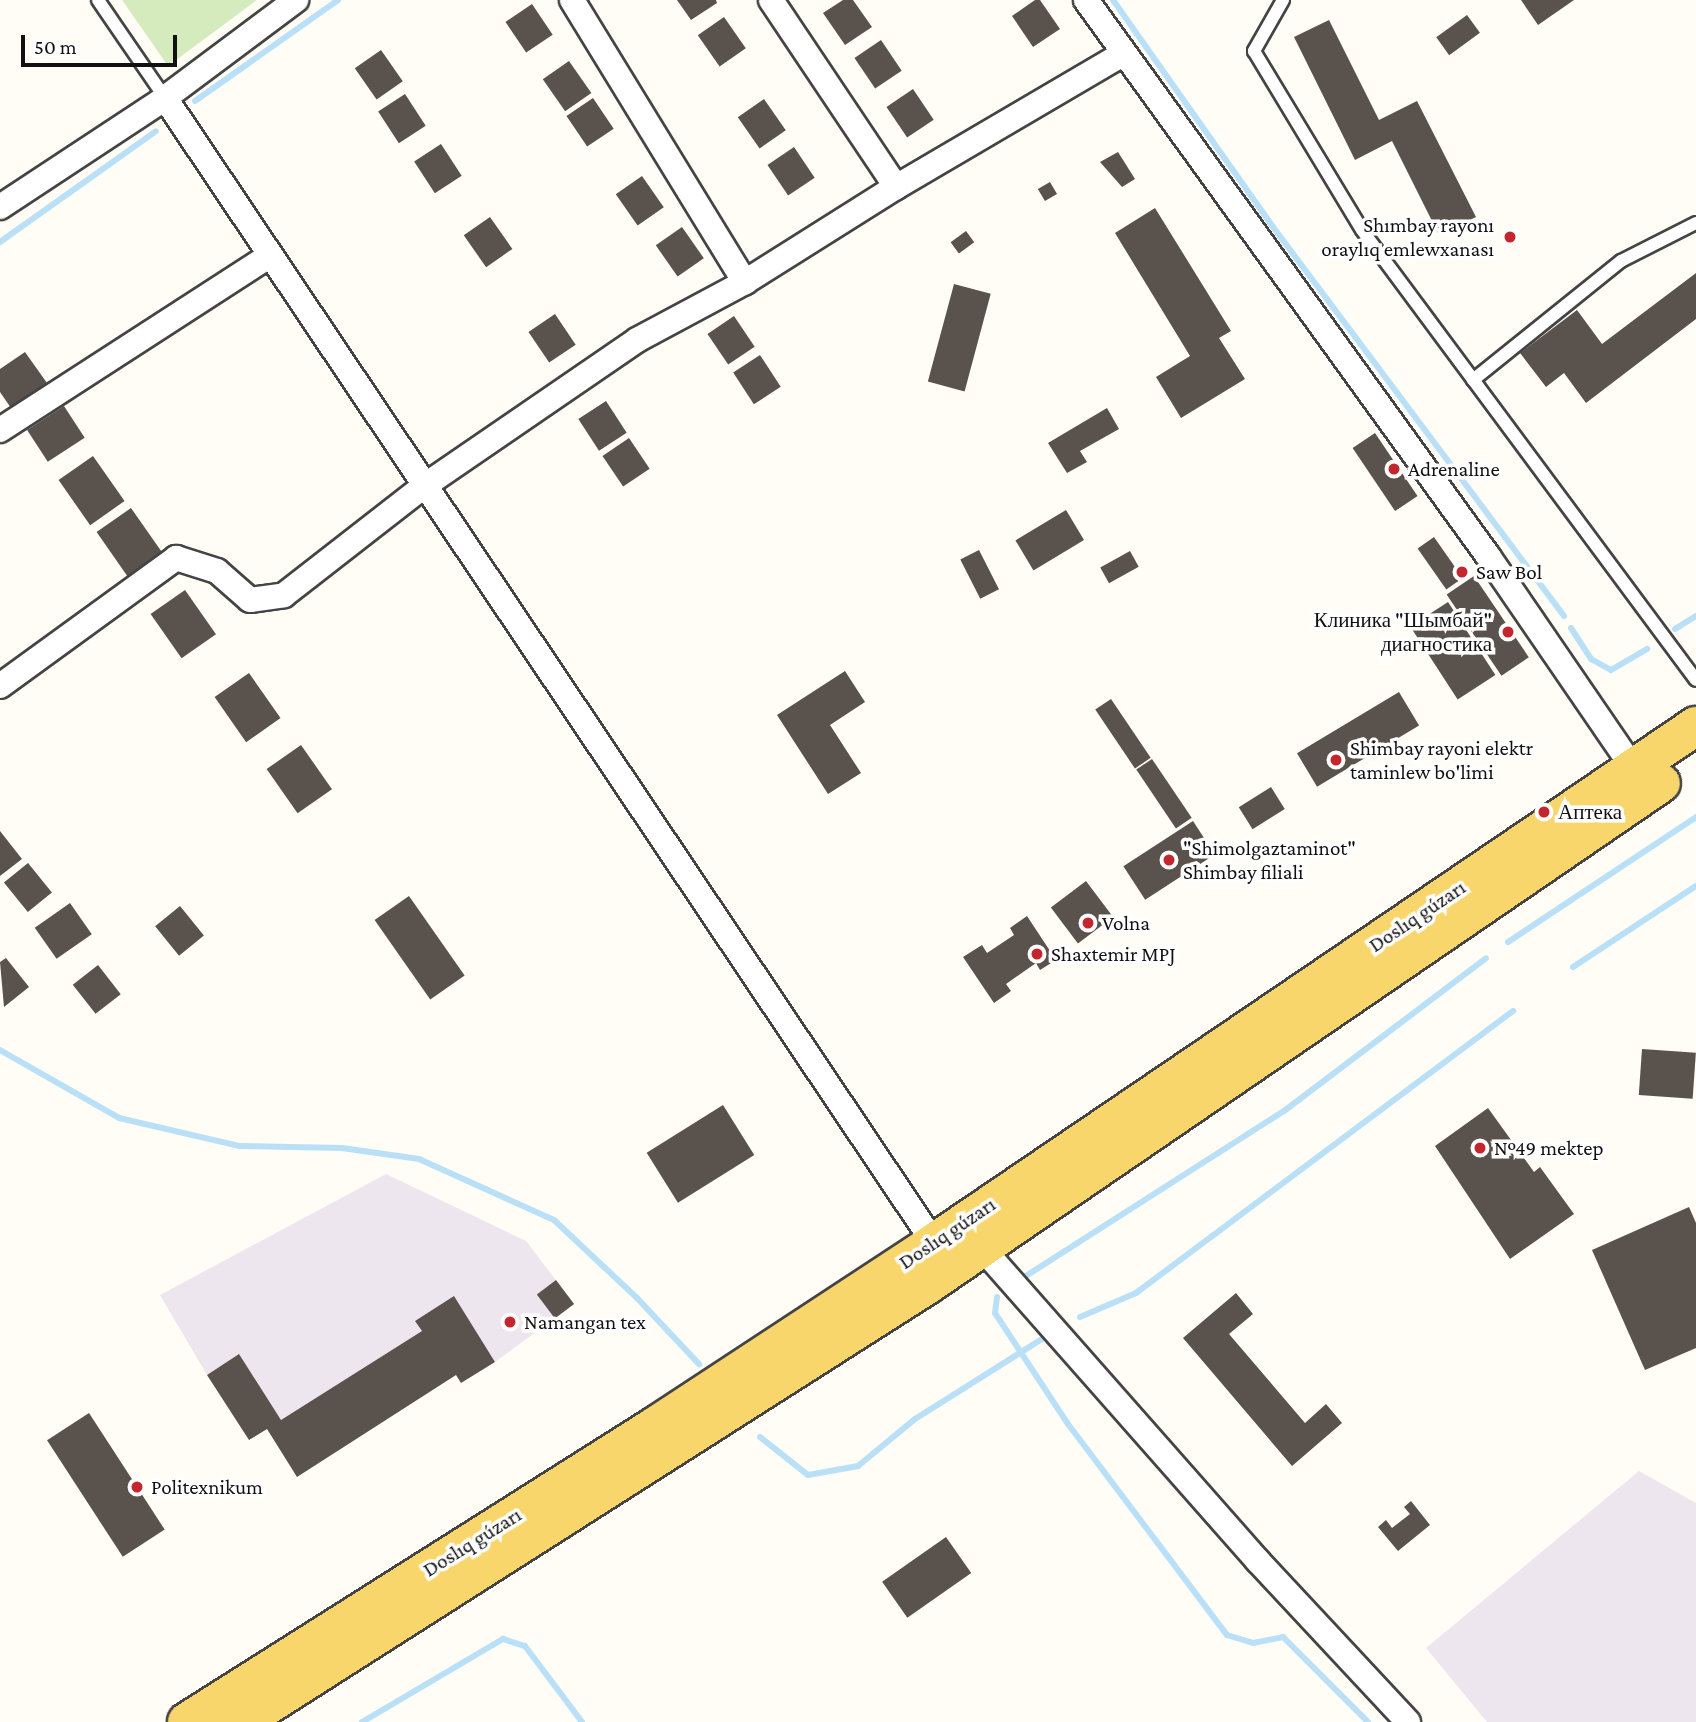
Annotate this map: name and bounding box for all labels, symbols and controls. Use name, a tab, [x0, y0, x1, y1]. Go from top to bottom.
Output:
scale bar	[24, 21, 180, 65]
text: 50 m	[34, 35, 77, 59]
place label: Shımbay rayonı oraylıq emlewxanası	[1321, 212, 1494, 262]
marker: Shımbay rayonı oraylıq emlewxanası	[1500, 227, 1520, 247]
place label: Adrenaline	[1408, 456, 1500, 482]
marker: Adrenaline	[1386, 461, 1402, 477]
place label: Saw Bol	[1476, 559, 1542, 585]
marker: Saw Bol	[1454, 564, 1470, 580]
place label: Клиника "Шымбай" диагностика	[1314, 607, 1492, 657]
marker: Клиника "Шымбай" диагностика	[1498, 622, 1518, 642]
place label: Shimbay rayoni elektr taminlew bo'limi	[1350, 735, 1533, 785]
marker: Shimbay rayoni elektr taminlew bo'limi	[1328, 752, 1344, 768]
place label: Аптека	[1558, 799, 1622, 825]
marker: Аптека	[1536, 804, 1552, 820]
place label: "Shimolgaztaminot" Shimbay filiali	[1183, 835, 1356, 885]
marker: "Shimolgaztaminot" Shimbay filiali	[1161, 852, 1177, 868]
street label: Doslıq gúzarı	[1364, 874, 1470, 958]
place label: Volna	[1102, 910, 1150, 936]
marker: Volna	[1080, 915, 1096, 931]
place label: Shaxtemir MPJ	[1051, 941, 1176, 967]
marker: Shaxtemir MPJ	[1029, 946, 1045, 962]
place label: №49 mektep	[1494, 1135, 1603, 1161]
marker: №49 mektep	[1472, 1140, 1488, 1156]
street label: Doslıq gúzarı	[894, 1191, 1000, 1275]
place label: Namangan tex	[524, 1309, 646, 1335]
marker: Namangan tex	[502, 1314, 518, 1330]
place label: Politexnikum	[151, 1474, 263, 1500]
marker: Politexnikum	[129, 1479, 145, 1495]
street label: Doslıq gúzarı	[418, 1502, 526, 1582]

